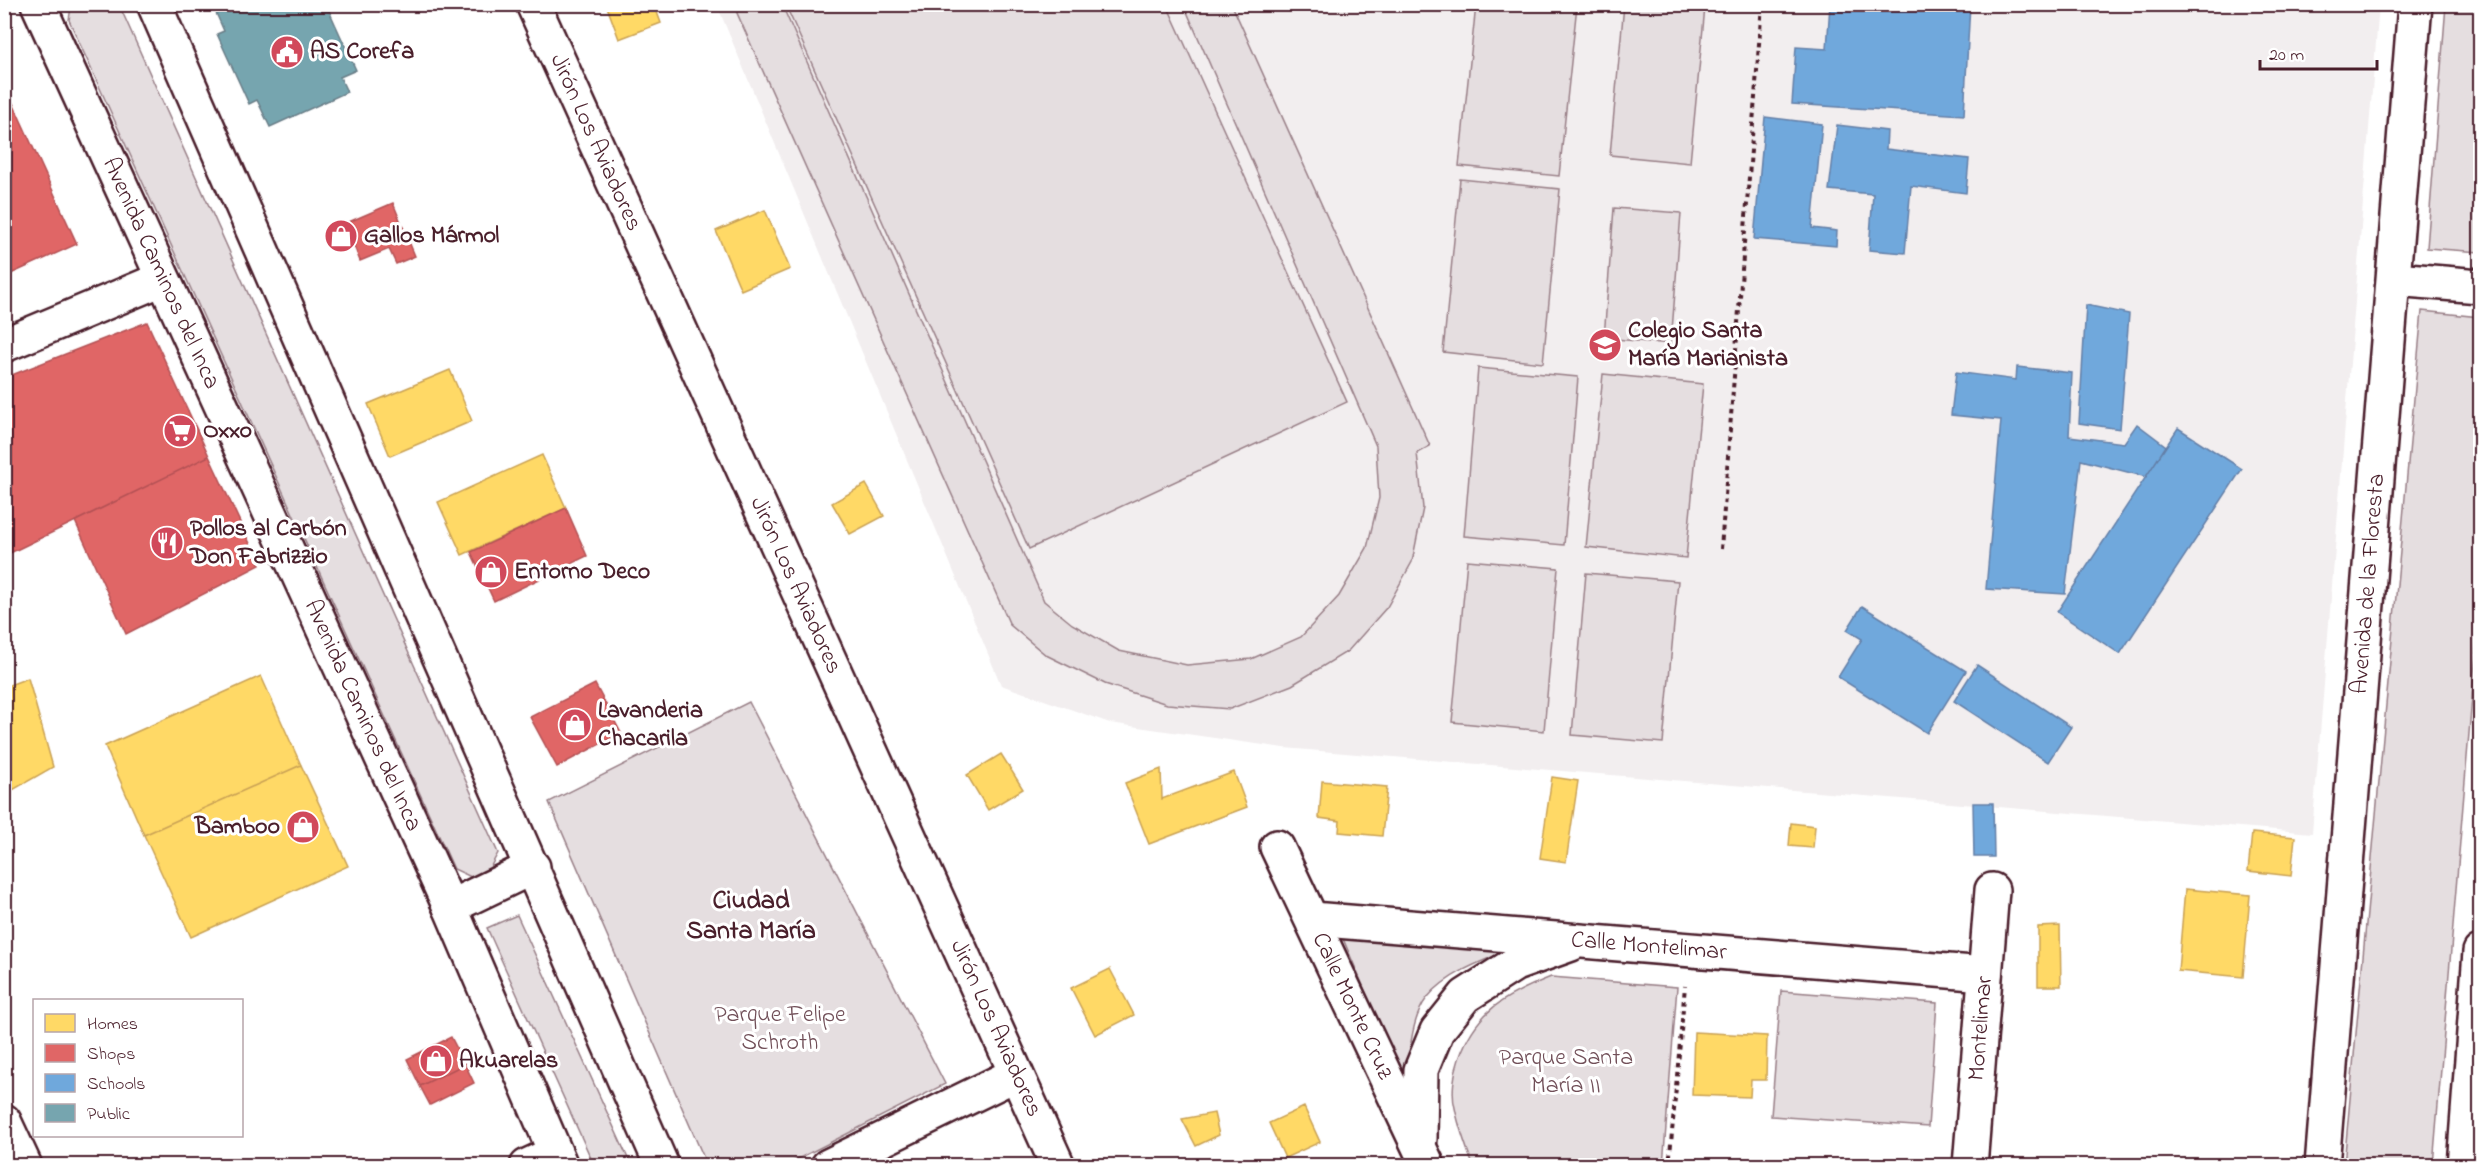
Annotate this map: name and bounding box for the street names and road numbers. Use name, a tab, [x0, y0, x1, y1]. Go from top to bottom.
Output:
street label: Jirón Los Aviadores	[540, 48, 651, 237]
street label: Avenida Caminos del Inca	[93, 152, 229, 395]
street label: Avenida de la Floresta	[2342, 472, 2395, 695]
street label: Jirón Los Aviadores	[740, 491, 851, 680]
street label: Avenida Caminos del Inca	[295, 594, 431, 837]
street label: Calle Montelimar	[1570, 923, 1729, 970]
street label: Calle Monte Cruz	[1302, 927, 1403, 1086]
street label: Jirón Los Aviadores	[940, 934, 1051, 1123]
street label: Montelimar	[1959, 974, 2003, 1082]

